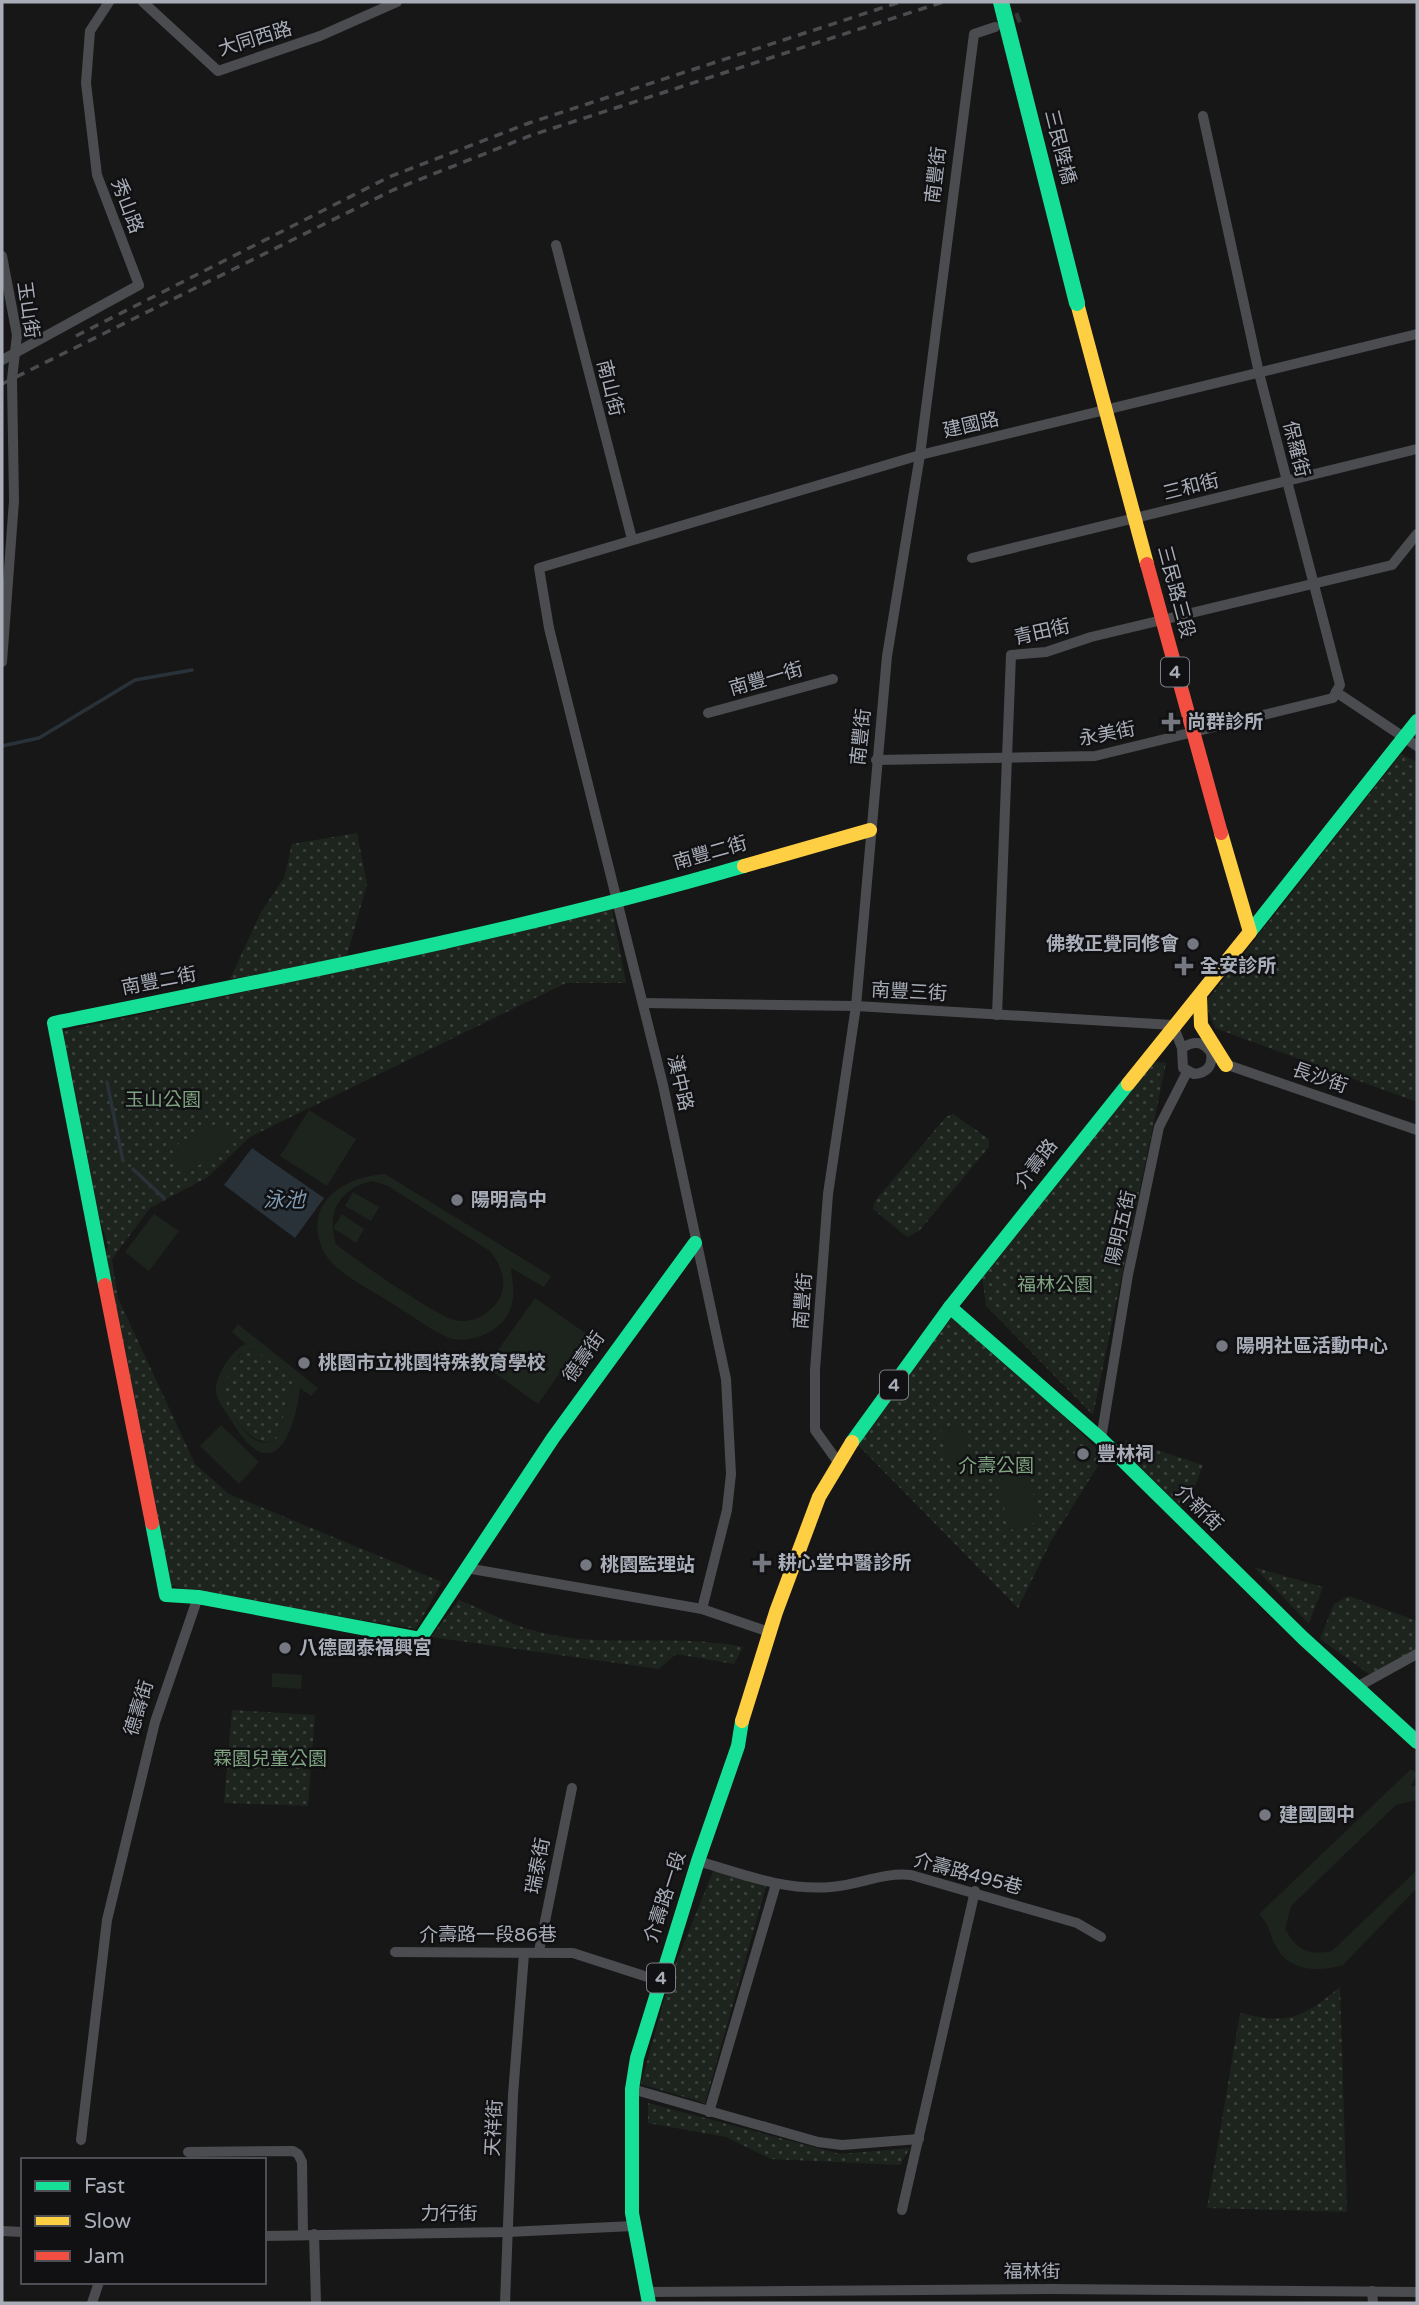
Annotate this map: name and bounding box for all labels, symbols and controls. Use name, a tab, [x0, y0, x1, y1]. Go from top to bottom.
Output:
street label: 大同西路	[215, 17, 295, 61]
street label: 三民陸橋	[1040, 107, 1080, 187]
street label: 南豐街	[922, 145, 950, 205]
street label: 秀山路	[107, 175, 147, 237]
street label: 玉山街	[13, 280, 43, 340]
street label: 南山街	[592, 358, 628, 418]
street label: 建國路	[941, 408, 1001, 442]
street label: 保羅街	[1278, 419, 1314, 479]
street label: 三和街	[1161, 469, 1221, 505]
street label: 三民路三段	[1153, 543, 1199, 641]
street label: 青田街	[1012, 615, 1072, 649]
street label: 南豐一街	[726, 658, 806, 700]
road number: 4	[1161, 658, 1189, 686]
street label: 南豐街	[847, 707, 875, 767]
place label: 尚群診所	[1187, 711, 1263, 733]
marker: 尚群診所	[1161, 712, 1181, 732]
street label: 永美街	[1077, 718, 1137, 750]
street label: 南豐二街	[670, 832, 750, 874]
place label: 佛教正覺同修會	[1046, 933, 1179, 955]
marker: 佛教正覺同修會	[1185, 936, 1201, 952]
place label: 全安診所	[1200, 955, 1276, 977]
marker: 全安診所	[1174, 956, 1194, 976]
street label: 南豐二街	[120, 963, 198, 999]
street label: 南豐三街	[870, 979, 948, 1005]
street label: 漢中路	[663, 1053, 697, 1113]
street label: 長沙街	[1289, 1058, 1351, 1098]
park label: 玉山公園	[125, 1089, 201, 1111]
street label: 介壽路	[1010, 1135, 1062, 1193]
water label: 泳池	[263, 1188, 307, 1213]
street label: 陽明五街	[1102, 1188, 1140, 1268]
place label: 陽明高中	[471, 1189, 547, 1211]
marker: 陽明高中	[449, 1192, 465, 1208]
street label: 南豐街	[790, 1272, 816, 1330]
park label: 福林公園	[1017, 1274, 1093, 1296]
street label: 德壽街	[559, 1327, 609, 1387]
place label: 陽明社區活動中心	[1236, 1335, 1388, 1357]
marker: 陽明社區活動中心	[1214, 1338, 1230, 1354]
place label: 桃園市立桃園特殊教育學校	[318, 1352, 546, 1374]
marker: 桃園市立桃園特殊教育學校	[296, 1355, 312, 1371]
road number: 4	[880, 1370, 908, 1400]
place label: 豐林祠	[1097, 1443, 1154, 1465]
marker: 豐林祠	[1075, 1446, 1091, 1462]
park label: 介壽公園	[958, 1455, 1034, 1477]
street label: 介新街	[1171, 1480, 1227, 1536]
place label: 耕心堂中醫診所	[778, 1552, 911, 1574]
marker: 耕心堂中醫診所	[752, 1553, 772, 1573]
place label: 桃園監理站	[600, 1554, 695, 1576]
marker: 桃園監理站	[578, 1557, 594, 1573]
place label: 八德國泰福興宮	[299, 1637, 432, 1659]
marker: 八德國泰福興宮	[277, 1640, 293, 1656]
street label: 德壽街	[120, 1678, 158, 1738]
park label: 霖園兒童公園	[213, 1748, 327, 1770]
place label: 建國國中	[1279, 1804, 1355, 1826]
marker: 建國國中	[1257, 1807, 1273, 1823]
street label: 瑞泰街	[522, 1836, 554, 1896]
street label: 介壽路一段	[640, 1848, 690, 1946]
street label: 介壽路495巷	[911, 1849, 1025, 1899]
street label: 介壽路一段86巷	[419, 1924, 557, 1946]
road number: 4	[647, 1964, 675, 1992]
street label: 天祥街	[482, 2099, 506, 2157]
legend	[21, 2158, 266, 2284]
text: Fast	[84, 2174, 125, 2199]
street label: 力行街	[420, 2203, 478, 2225]
text: Slow	[84, 2209, 132, 2234]
text: Jam	[84, 2244, 125, 2269]
street label: 福林街	[1003, 2261, 1061, 2283]

